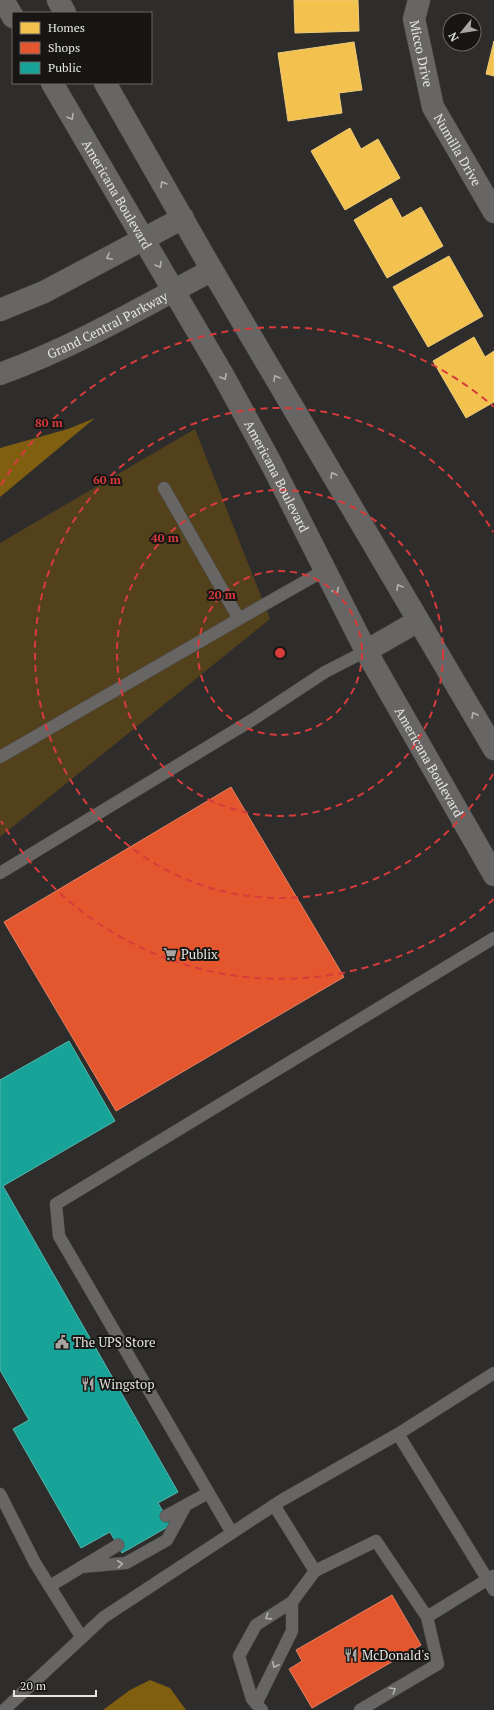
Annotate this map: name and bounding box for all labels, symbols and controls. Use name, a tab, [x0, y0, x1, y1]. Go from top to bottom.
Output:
legend	[12, 12, 152, 84]
north arrow	[442, 12, 482, 52]
street label: Micco Drive	[405, 18, 437, 89]
text: Homes	[48, 20, 85, 35]
text: N	[445, 29, 461, 44]
text: Shops	[48, 40, 80, 55]
text: Public	[48, 60, 82, 75]
street label: Numilla Drive	[430, 110, 486, 189]
one-way arrow	[67, 113, 74, 120]
street label: Americana Boulevard	[78, 136, 156, 252]
one-way arrow	[161, 181, 168, 188]
one-way arrow	[106, 253, 113, 260]
one-way arrow	[154, 261, 161, 268]
street label: Grand Central Parkway	[44, 287, 171, 363]
one-way arrow	[220, 373, 227, 380]
one-way arrow	[273, 375, 281, 382]
text: 80 m	[35, 415, 63, 430]
street label: Americana Boulevard	[240, 417, 313, 535]
text: 60 m	[93, 472, 121, 487]
one-way arrow	[330, 472, 337, 479]
text: 40 m	[151, 530, 179, 545]
one-way arrow	[396, 584, 403, 591]
text: 20 m	[208, 587, 236, 602]
one-way arrow	[332, 587, 339, 595]
centre of rings	[273, 646, 287, 660]
street label: Americana Boulevard	[391, 704, 468, 820]
one-way arrow	[472, 712, 479, 719]
place label: Publix	[181, 945, 218, 963]
supermarket icon: Publix	[162, 946, 178, 962]
place label: The UPS Store	[73, 1333, 156, 1351]
public building icon: The UPS Store	[54, 1334, 70, 1350]
place label: Wingstop	[99, 1375, 155, 1393]
restaurant icon: Wingstop	[80, 1376, 96, 1392]
one-way arrow	[117, 1559, 123, 1568]
one-way arrow	[266, 1613, 273, 1620]
place label: McDonald's	[362, 1646, 429, 1664]
restaurant icon: McDonald's	[343, 1647, 359, 1663]
one-way arrow	[273, 1661, 280, 1668]
scale bar	[14, 1672, 96, 1698]
text: 20 m	[20, 1678, 47, 1693]
one-way arrow	[389, 1688, 396, 1695]

